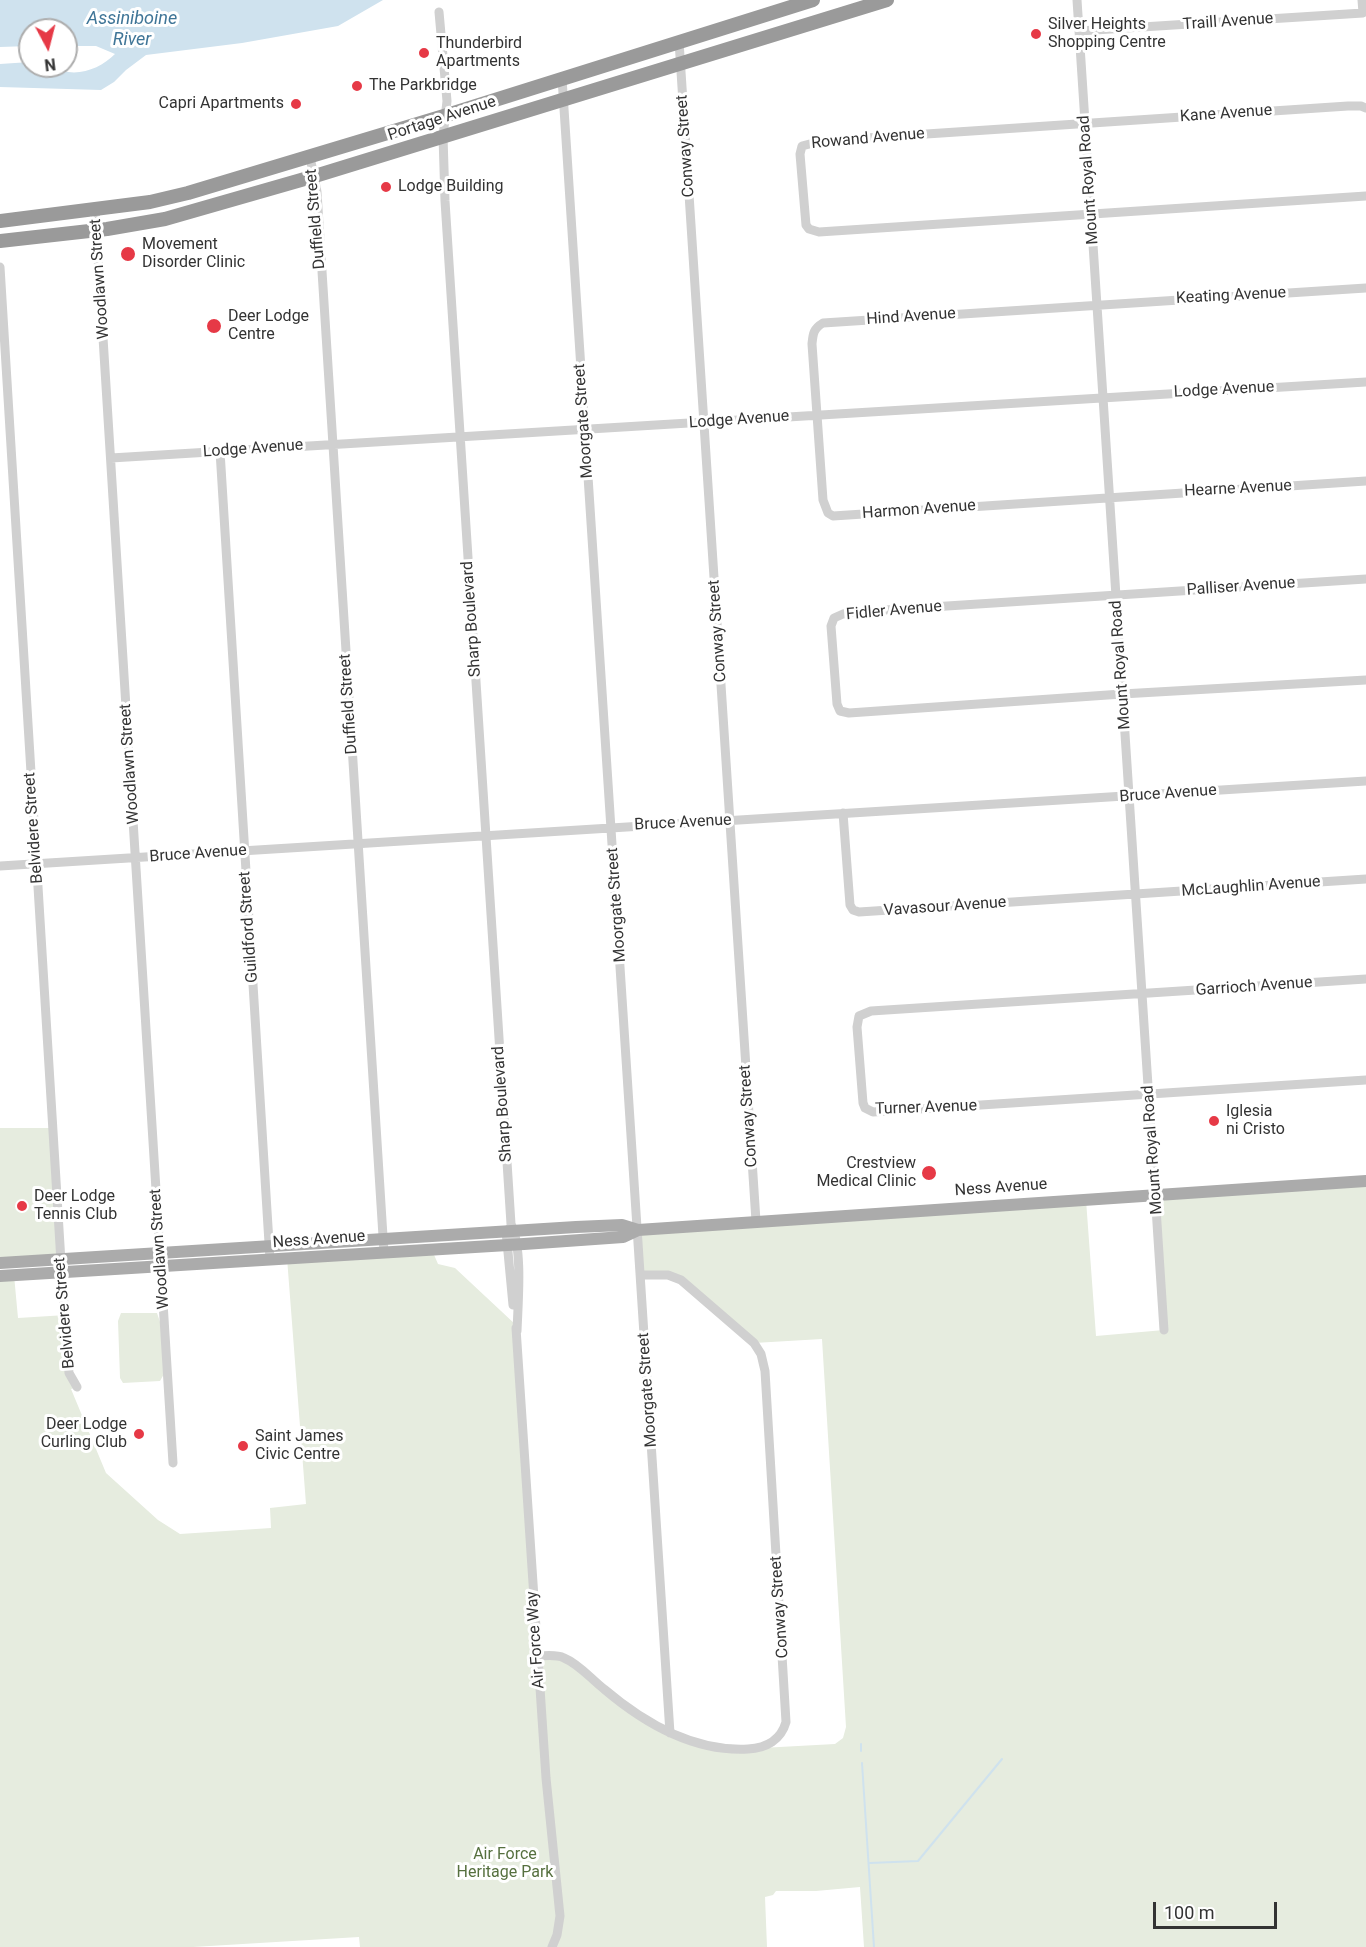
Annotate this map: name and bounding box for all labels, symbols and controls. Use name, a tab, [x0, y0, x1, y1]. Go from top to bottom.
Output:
water label: Assiniboine River	[87, 8, 177, 50]
street label: Traill Avenue	[1182, 9, 1274, 35]
place label: Silver Heights Shopping Centre	[1048, 15, 1166, 53]
north arrow	[18, 18, 78, 78]
marker: Silver Heights Shopping Centre	[1029, 27, 1043, 41]
place label: Thunderbird Apartments	[436, 34, 522, 72]
marker: Thunderbird Apartments	[417, 46, 431, 60]
text: N	[43, 54, 57, 74]
place label: The Parkbridge	[369, 76, 477, 96]
marker: The Parkbridge	[350, 79, 364, 93]
street label: Portage Avenue	[385, 92, 499, 146]
place label: Capri Apartments	[159, 94, 284, 114]
street label: Conway Street	[673, 94, 699, 198]
marker: Capri Apartments	[289, 97, 303, 111]
street label: Kane Avenue	[1179, 101, 1273, 127]
street label: Mount Royal Road	[1075, 115, 1103, 245]
street label: Rowand Avenue	[810, 124, 926, 154]
street label: Duffield Street	[302, 168, 330, 270]
place label: Lodge Building	[398, 177, 504, 197]
marker: Lodge Building	[379, 180, 393, 194]
street label: Woodlawn Street	[86, 218, 114, 340]
place label: Movement Disorder Clinic	[142, 235, 245, 273]
marker: Movement Disorder Clinic	[119, 245, 137, 263]
street label: Keating Avenue	[1175, 284, 1287, 308]
street label: Hind Avenue	[866, 304, 956, 330]
place label: Deer Lodge Centre	[228, 307, 309, 345]
marker: Deer Lodge Centre	[205, 317, 223, 335]
street label: Moorgate Street	[570, 363, 598, 479]
street label: Lodge Avenue	[1173, 378, 1275, 402]
street label: Lodge Avenue	[688, 407, 790, 433]
street label: Lodge Avenue	[202, 436, 304, 462]
street label: Hearne Avenue	[1184, 477, 1292, 501]
street label: Harmon Avenue	[862, 496, 976, 524]
street label: Sharp Boulevard	[458, 560, 486, 678]
street label: Palliser Avenue	[1186, 574, 1296, 600]
street label: Conway Street	[705, 579, 731, 683]
street label: Fidler Avenue	[845, 597, 943, 625]
street label: Mount Royal Road	[1107, 600, 1135, 730]
street label: Duffield Street	[336, 653, 362, 755]
street label: Woodlawn Street	[116, 703, 144, 825]
street label: Belvidere Street	[21, 772, 47, 884]
street label: Bruce Avenue	[1119, 781, 1217, 807]
street label: Bruce Avenue	[634, 811, 732, 835]
street label: Bruce Avenue	[149, 841, 247, 867]
street label: Moorgate Street	[603, 847, 631, 963]
street label: Guildford Street	[236, 871, 262, 983]
street label: McLaughlin Avenue	[1181, 873, 1321, 901]
street label: Vavasour Avenue	[883, 893, 1007, 921]
street label: Garrioch Avenue	[1195, 973, 1313, 1001]
street label: Sharp Boulevard	[489, 1045, 517, 1163]
street label: Conway Street	[736, 1064, 762, 1168]
street label: Mount Royal Road	[1139, 1085, 1167, 1215]
street label: Turner Avenue	[875, 1097, 977, 1119]
place label: Iglesia ni Cristo	[1226, 1102, 1285, 1140]
marker: Iglesia ni Cristo	[1207, 1114, 1221, 1128]
place label: Crestview Medical Clinic	[816, 1154, 916, 1192]
marker: Crestview Medical Clinic	[920, 1164, 938, 1182]
street label: Ness Avenue	[954, 1175, 1048, 1201]
place label: Deer Lodge Tennis Club	[34, 1187, 117, 1225]
street label: Woodlawn Street	[146, 1188, 174, 1310]
marker: Deer Lodge Tennis Club	[15, 1199, 29, 1213]
street label: Ness Avenue	[272, 1227, 366, 1253]
street label: Belvidere Street	[51, 1257, 79, 1369]
street label: Moorgate Street	[634, 1332, 662, 1448]
place label: Deer Lodge Curling Club	[41, 1415, 127, 1453]
marker: Deer Lodge Curling Club	[132, 1427, 146, 1441]
place label: Saint James Civic Centre	[255, 1427, 343, 1465]
marker: Saint James Civic Centre	[236, 1439, 250, 1453]
street label: Conway Street	[767, 1555, 793, 1659]
street label: Air Force Way	[523, 1591, 549, 1689]
park label: Air Force Heritage Park	[457, 1845, 553, 1883]
scale bar	[1156, 1890, 1280, 1928]
text: 100 m	[1164, 1902, 1215, 1923]

